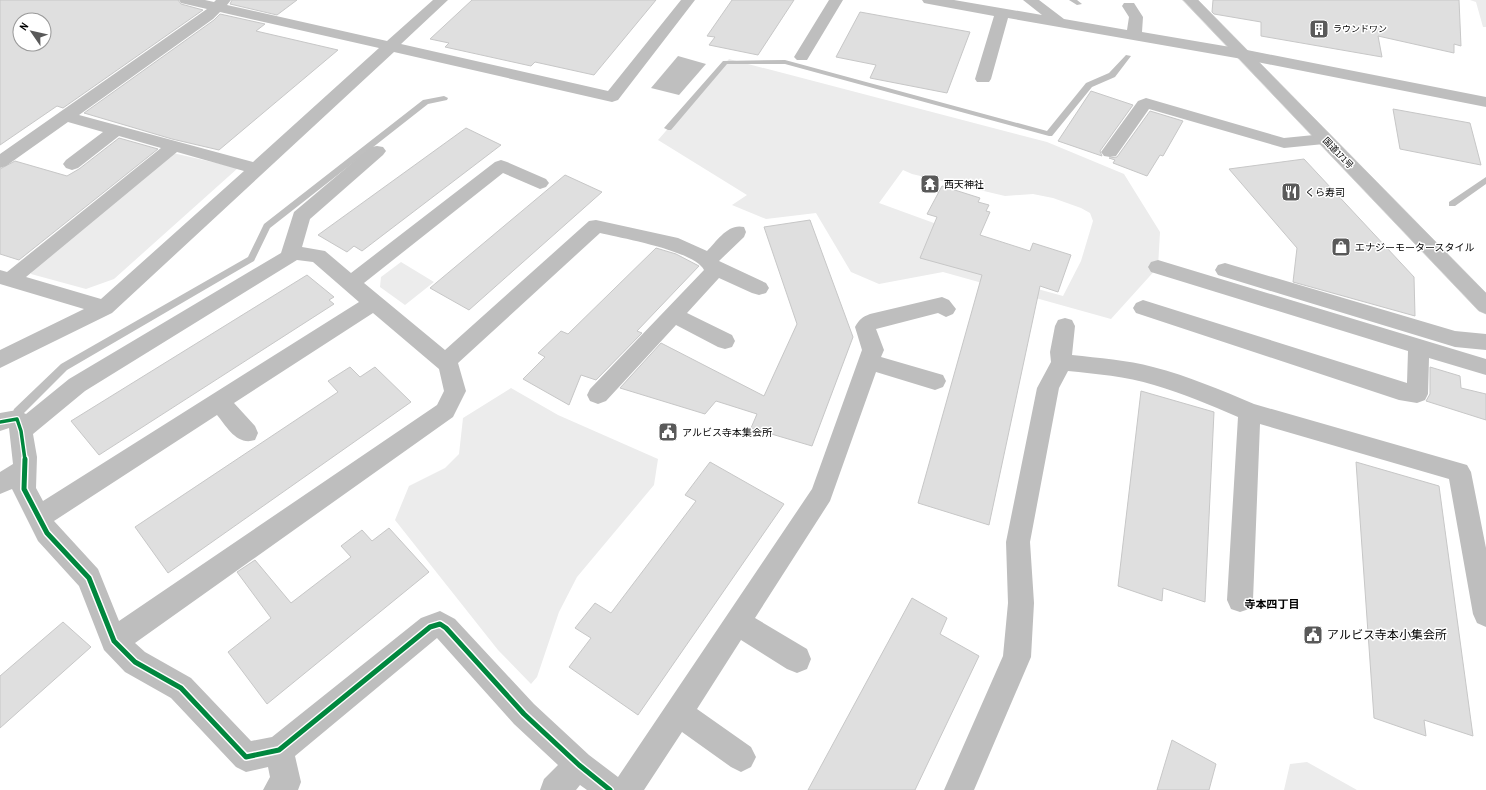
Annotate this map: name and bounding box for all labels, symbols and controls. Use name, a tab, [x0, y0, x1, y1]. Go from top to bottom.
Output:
north arrow	[12, 12, 52, 52]
building icon: ラウンドワン	[1308, 18, 1330, 40]
text: N	[16, 20, 31, 33]
place label: ラウンドワン	[1333, 23, 1387, 35]
street label: 国道171号	[1320, 135, 1356, 171]
temple icon: 西天神社	[919, 173, 941, 195]
place label: 西天神社	[944, 178, 984, 191]
restaurant icon: くら寿司	[1280, 181, 1302, 203]
place label: くら寿司	[1305, 186, 1345, 199]
shop icon: エナジーモータースタイル	[1330, 236, 1352, 258]
place label: エナジーモータースタイル	[1355, 241, 1475, 254]
public building icon: アルビス寺本集会所	[657, 421, 679, 443]
place label: アルビス寺本集会所	[682, 426, 772, 439]
district label: 寺本四丁目	[1245, 597, 1300, 611]
public building icon: アルビス寺本小集会所	[1302, 624, 1324, 646]
place label: アルビス寺本小集会所	[1327, 627, 1447, 643]

